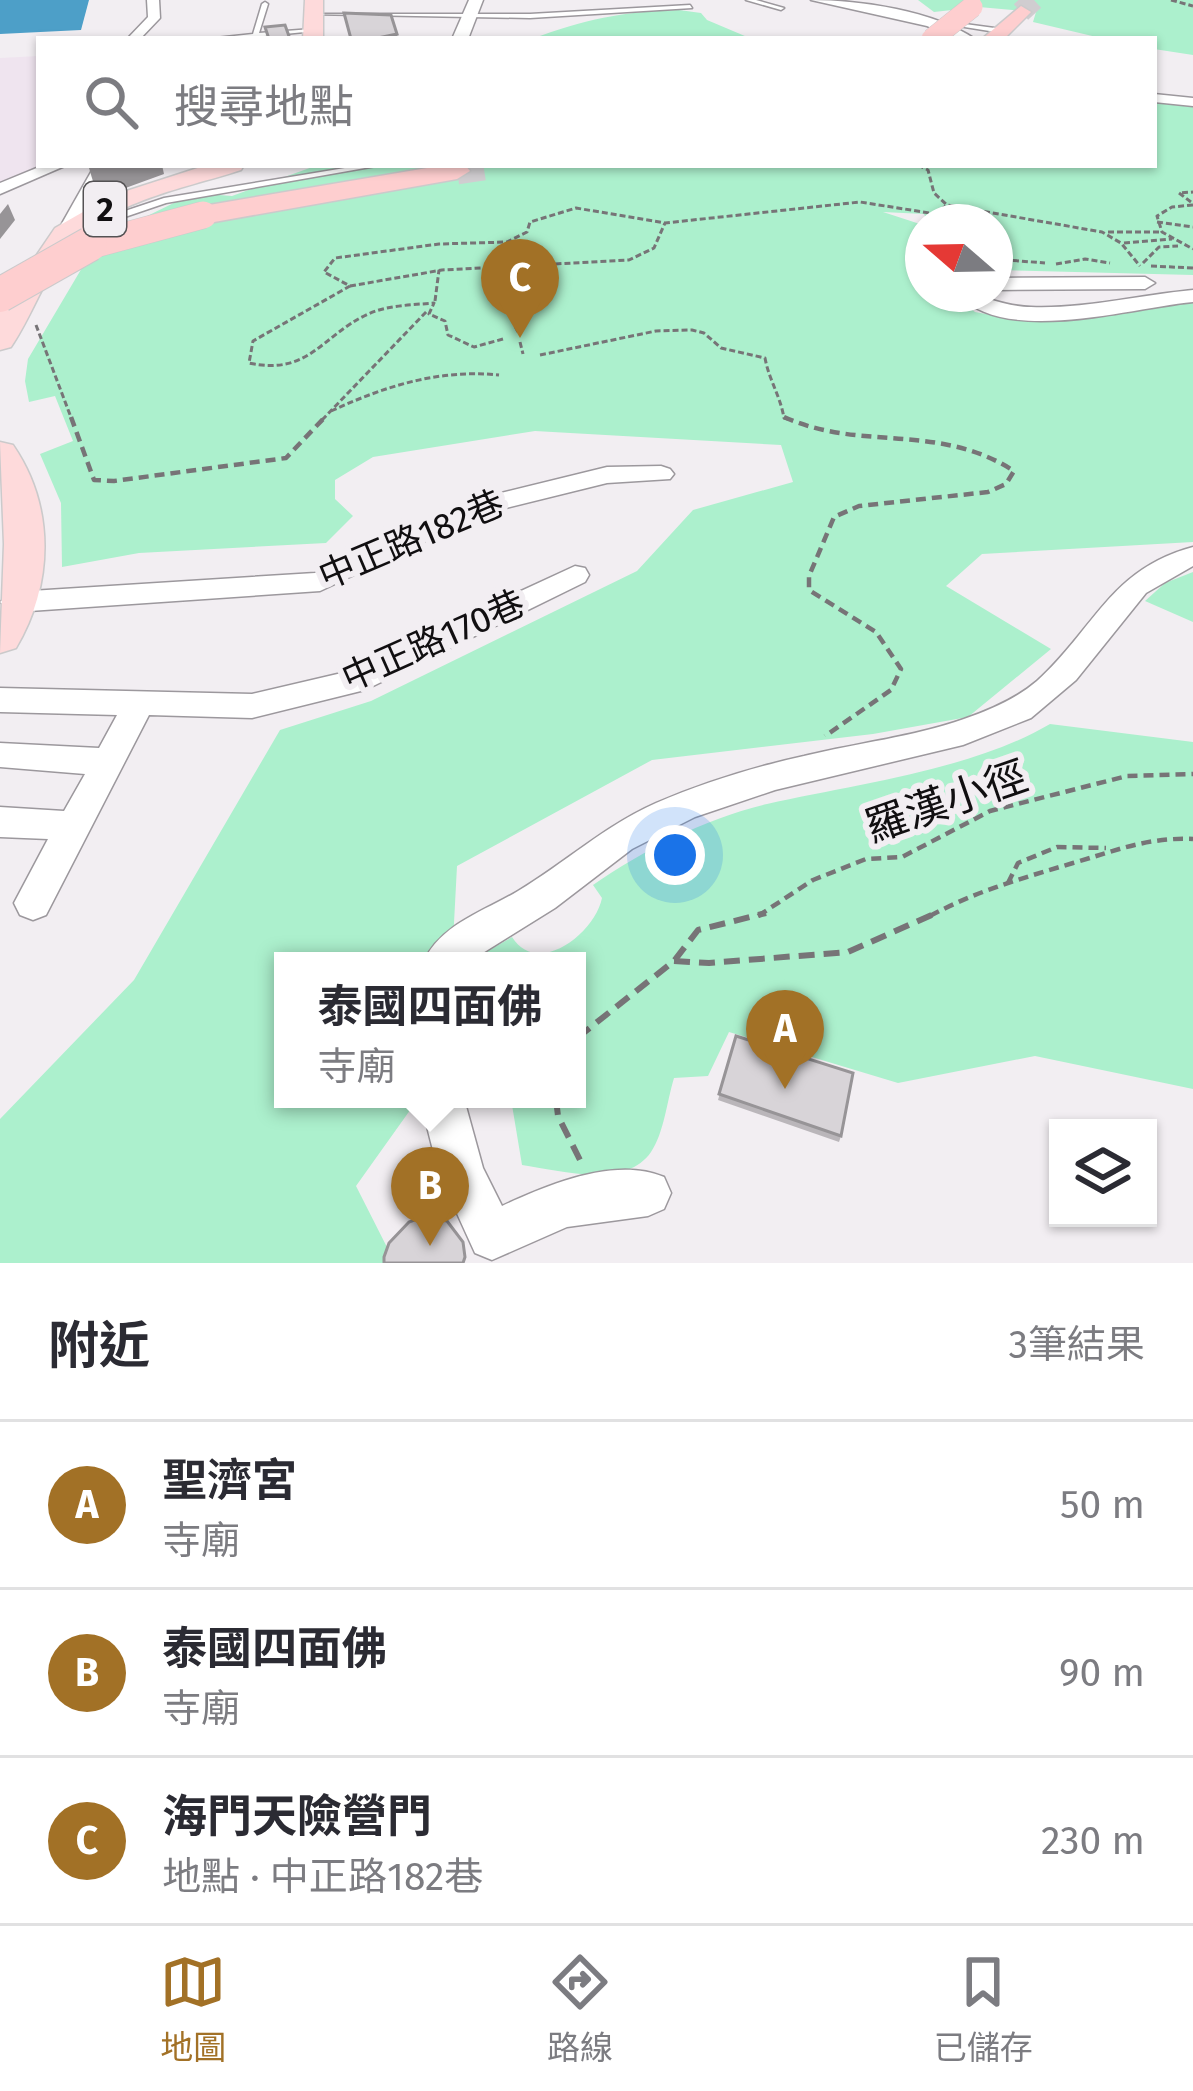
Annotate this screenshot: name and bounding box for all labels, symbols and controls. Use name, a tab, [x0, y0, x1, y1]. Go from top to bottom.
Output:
search box	[36, 36, 1157, 168]
icon: search	[78, 69, 144, 135]
text: 搜尋地點	[174, 80, 354, 134]
road number: 2	[84, 182, 126, 236]
north arrow	[905, 204, 1013, 312]
pin: C	[481, 239, 559, 338]
street label: 中正路182巷	[312, 481, 511, 599]
street label: 中正路170巷	[335, 581, 532, 701]
street label: 羅漢小徑	[859, 751, 1034, 853]
your location	[645, 825, 705, 885]
popup	[274, 952, 586, 1108]
text: 泰國四面佛	[317, 980, 543, 1034]
pin: A	[746, 990, 824, 1089]
text: 寺廟	[317, 1044, 396, 1090]
map controls	[1049, 1119, 1157, 1227]
button: layers	[1049, 1119, 1157, 1227]
pin: B	[391, 1147, 469, 1246]
text: 附近	[48, 1315, 150, 1377]
text: 3筆結果	[1009, 1322, 1145, 1368]
text: 聖濟宮	[162, 1454, 297, 1508]
text: A	[75, 1482, 99, 1528]
text: 50 m	[1060, 1482, 1145, 1528]
text: 寺廟	[162, 1518, 240, 1564]
text: 泰國四面佛	[162, 1622, 387, 1676]
text: B	[75, 1650, 99, 1696]
text: 90 m	[1059, 1650, 1145, 1696]
text: 寺廟	[162, 1686, 240, 1732]
text: 海門天險營門	[162, 1790, 432, 1844]
text: C	[76, 1818, 98, 1864]
text: 230 m	[1041, 1818, 1145, 1864]
text: 地點 · 中正路182巷	[162, 1854, 483, 1900]
tab: 地圖	[160, 1949, 226, 2069]
tab: 路線	[547, 1949, 613, 2069]
tab: 已儲存	[934, 1949, 1033, 2069]

